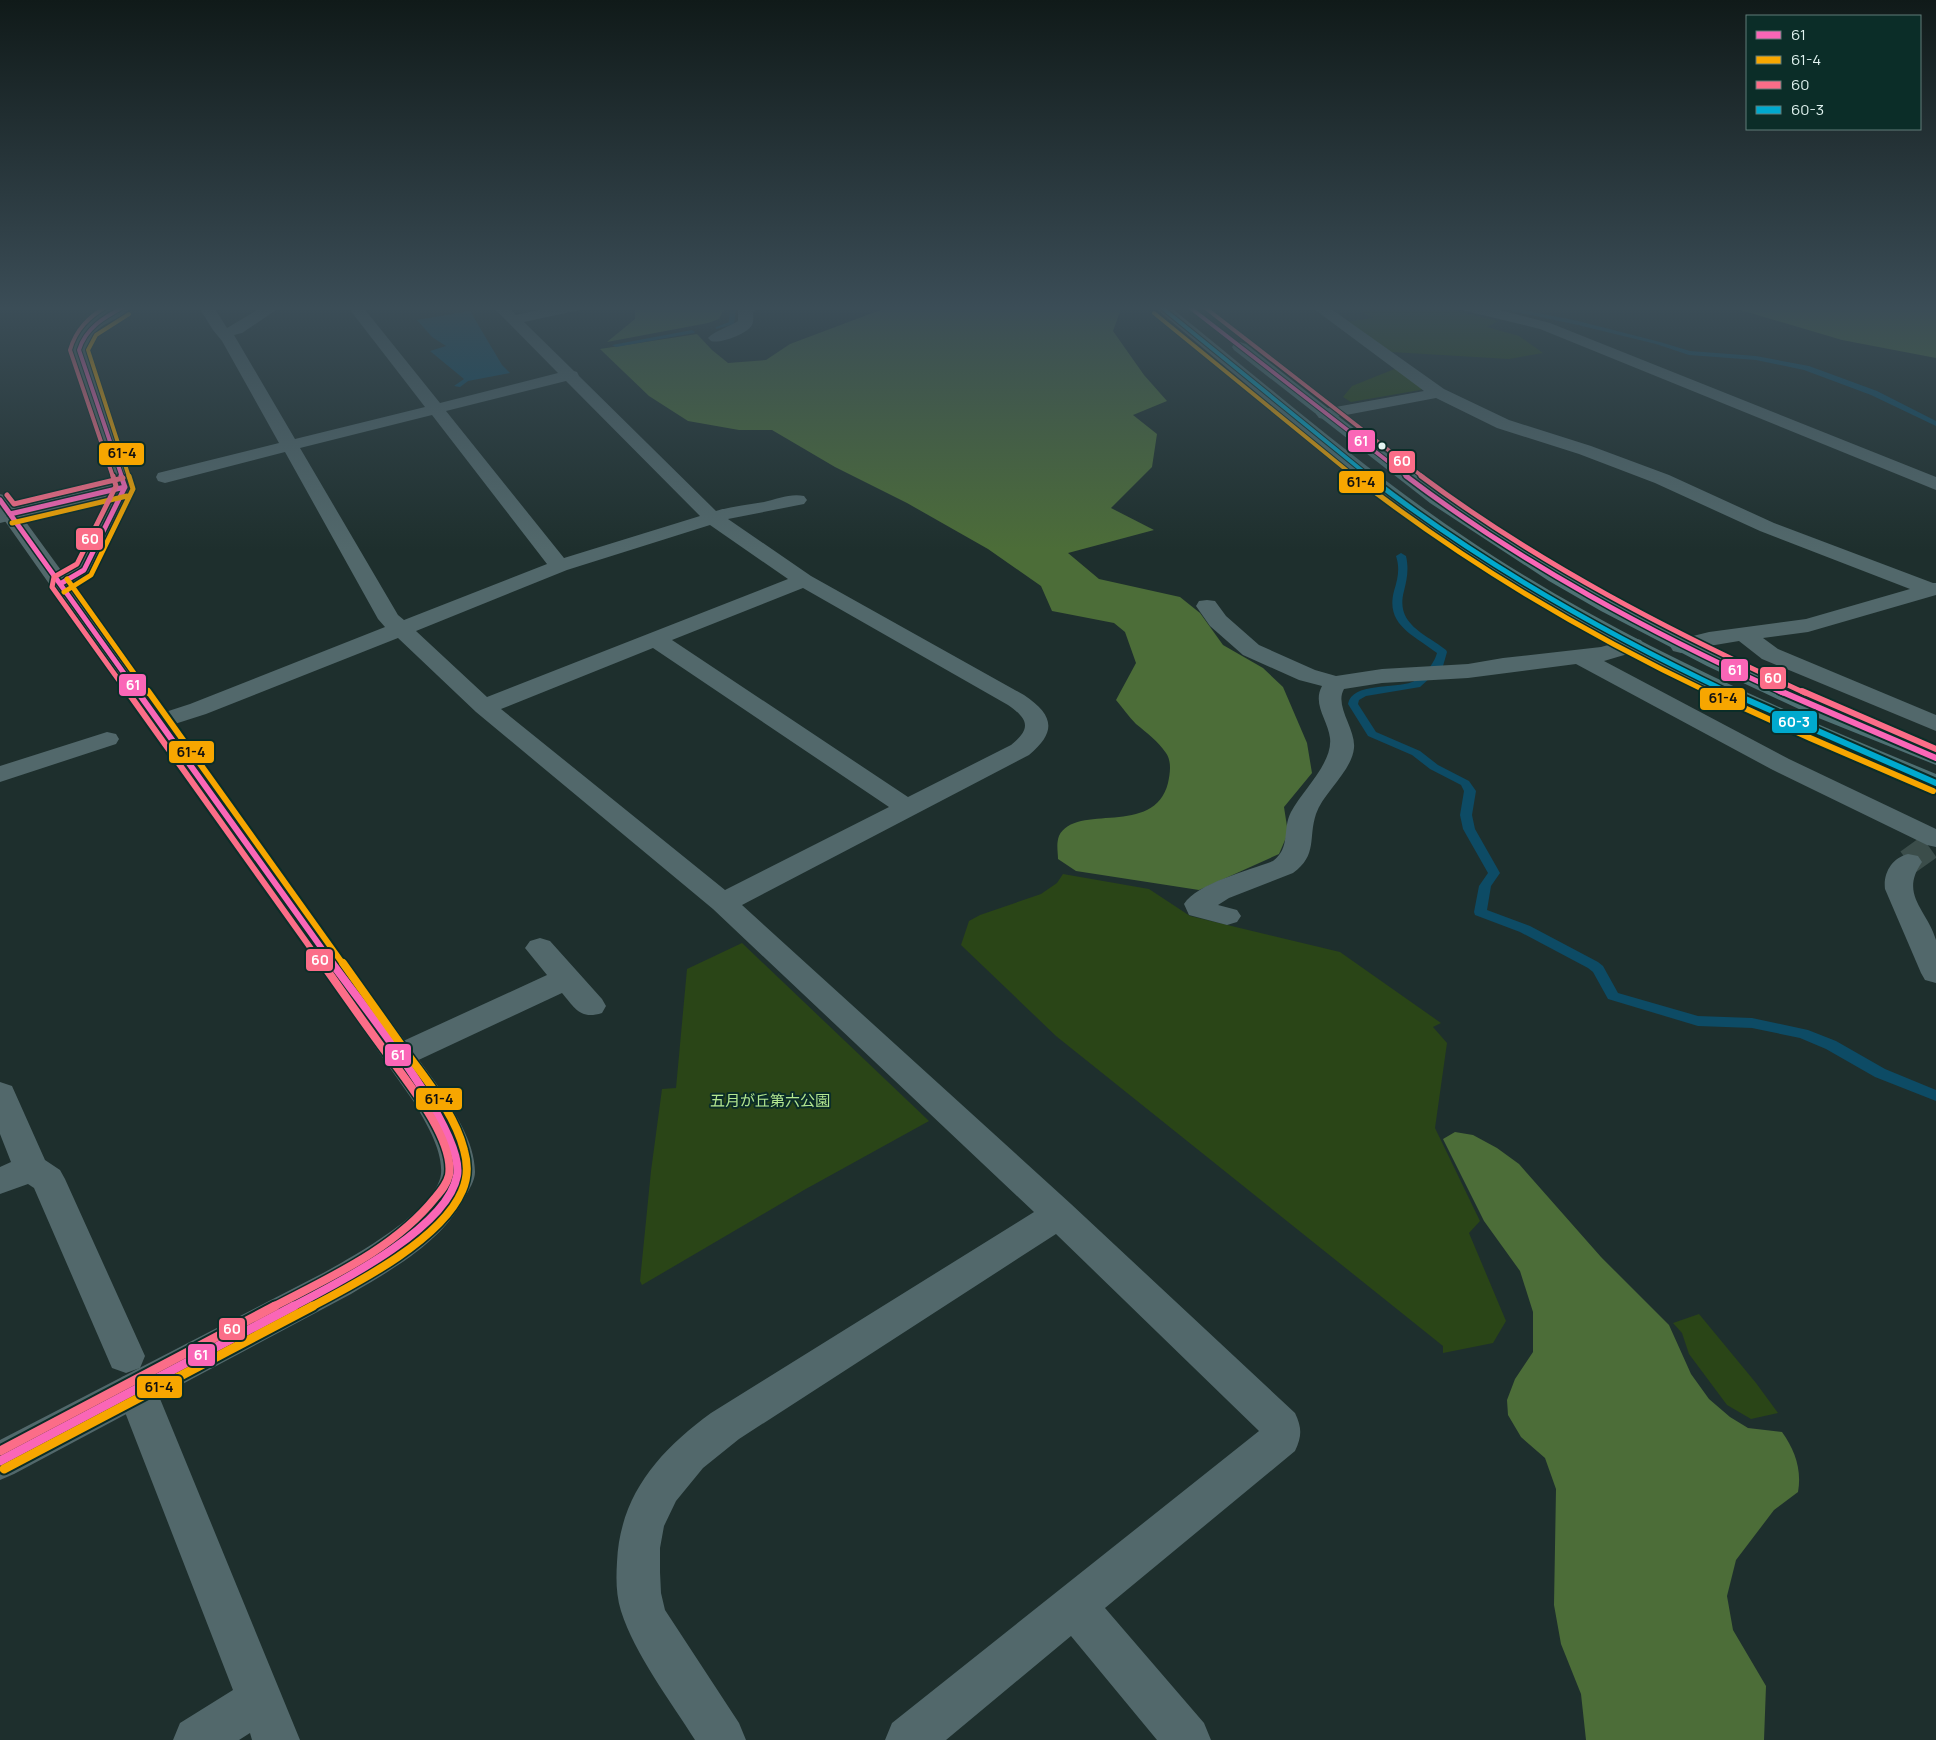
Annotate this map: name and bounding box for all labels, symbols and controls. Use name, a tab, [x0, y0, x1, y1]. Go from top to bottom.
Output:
legend	[1746, 15, 1921, 130]
text: 61	[1791, 24, 1806, 45]
text: 61-4	[1791, 49, 1821, 70]
text: 60	[1791, 74, 1809, 95]
text: 60-3	[1791, 99, 1824, 120]
line badge: 61	[1347, 429, 1376, 453]
text: 61	[1354, 431, 1368, 450]
unlabelled marker	[1377, 441, 1387, 451]
line badge: 61-4	[98, 442, 145, 466]
text: 61-4	[107, 443, 137, 462]
line badge: 60	[1388, 450, 1416, 474]
text: 60	[1393, 451, 1411, 470]
line badge: 61-4	[1338, 470, 1385, 494]
text: 61-4	[1346, 472, 1376, 491]
line badge: 60	[75, 527, 104, 551]
text: 60	[81, 529, 99, 548]
line badge: 61	[1720, 658, 1749, 682]
text: 61	[1728, 660, 1742, 679]
line badge: 60	[1759, 666, 1787, 690]
text: 60	[1764, 668, 1782, 687]
line badge: 61	[118, 673, 147, 697]
text: 61	[126, 675, 140, 694]
line badge: 61-4	[1699, 687, 1746, 711]
text: 61-4	[1708, 688, 1738, 707]
line badge: 60-3	[1771, 710, 1818, 734]
text: 60-3	[1778, 712, 1810, 731]
line badge: 61-4	[168, 740, 215, 764]
text: 61-4	[176, 742, 206, 761]
line badge: 60	[305, 948, 334, 972]
text: 60	[311, 950, 329, 969]
line badge: 61	[384, 1043, 412, 1067]
text: 61	[391, 1045, 405, 1064]
line badge: 61-4	[415, 1087, 463, 1111]
text: 61-4	[424, 1089, 454, 1108]
park label: 五月が丘第六公園	[710, 1090, 830, 1111]
line badge: 60	[218, 1317, 246, 1341]
text: 60	[223, 1319, 241, 1338]
line badge: 61	[187, 1343, 216, 1367]
text: 61	[194, 1345, 208, 1364]
line badge: 61-4	[136, 1375, 183, 1399]
text: 61-4	[144, 1377, 174, 1396]

